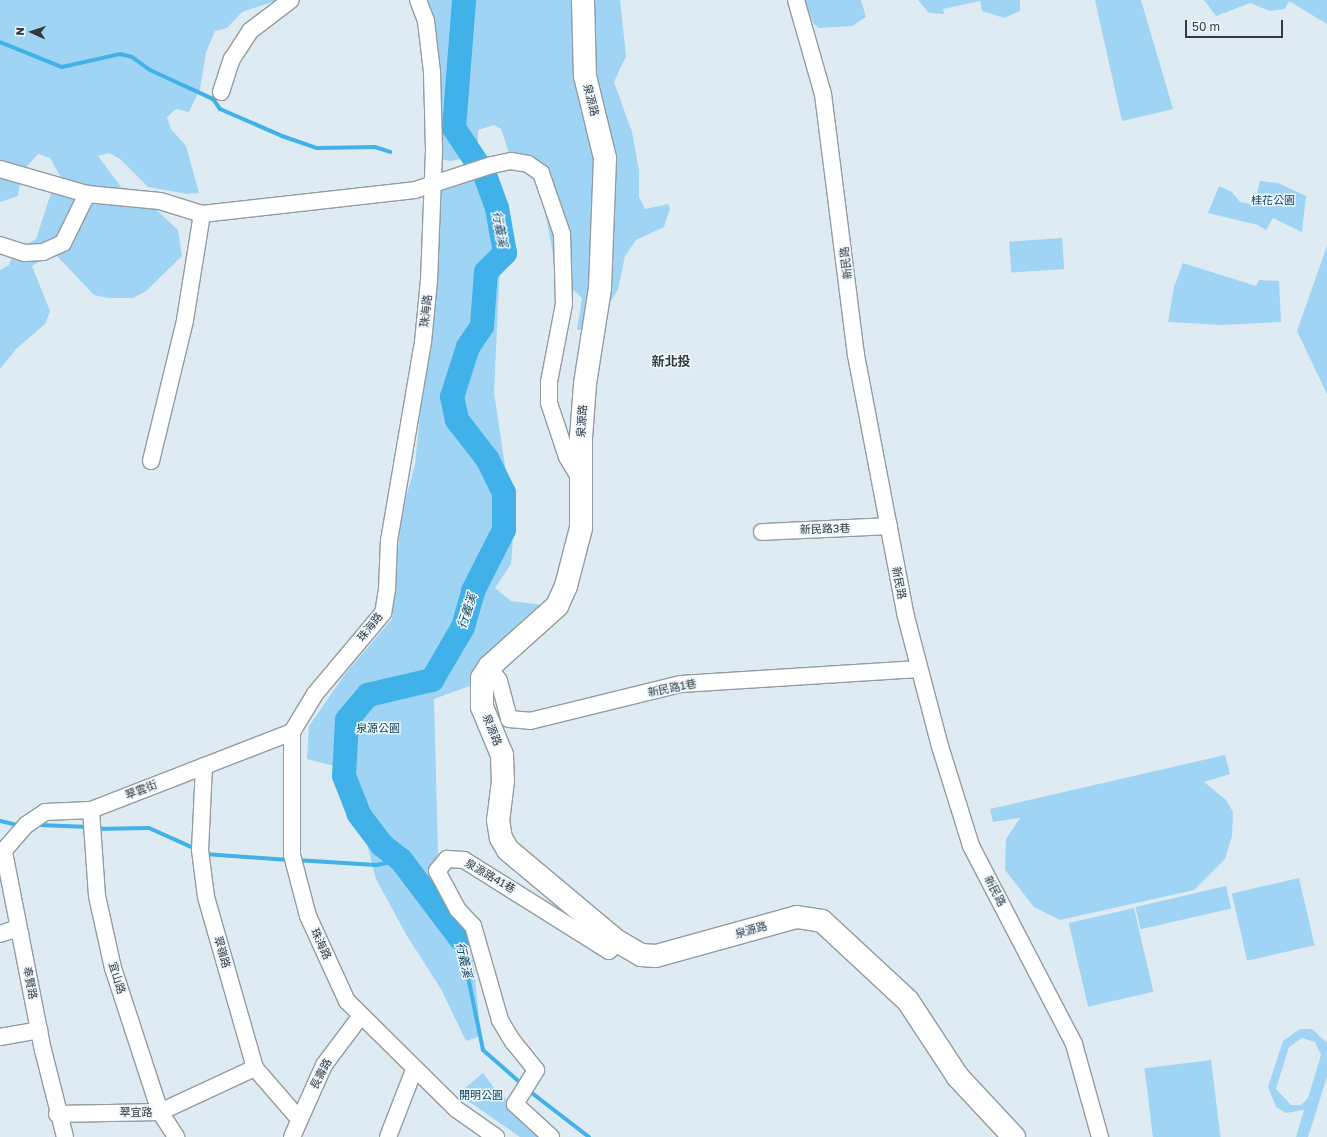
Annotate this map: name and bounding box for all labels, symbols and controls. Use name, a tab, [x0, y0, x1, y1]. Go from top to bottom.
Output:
north arrow	[12, 12, 52, 52]
scale bar	[1187, 12, 1285, 38]
text: 50 m	[1192, 19, 1220, 34]
text: N	[13, 27, 26, 36]
street label: 泉源路	[581, 82, 601, 118]
park label: 桂花公園	[1251, 193, 1295, 207]
water label: 行義溪	[490, 210, 510, 248]
street label: 新民路	[837, 246, 855, 280]
street label: 珠海路	[418, 294, 434, 328]
district label: 新北投	[652, 353, 690, 369]
street label: 泉源路	[574, 404, 590, 438]
street label: 新民路3巷	[800, 522, 850, 536]
street label: 新民路	[889, 566, 909, 600]
water label: 行義溪	[454, 592, 480, 630]
street label: 珠海路	[354, 610, 386, 644]
street label: 新民路1巷	[647, 677, 697, 699]
street label: 泉源路	[480, 712, 504, 748]
park label: 泉源公園	[356, 721, 400, 735]
street label: 翠雲街	[123, 778, 159, 802]
street label: 泉源路41巷	[462, 856, 518, 896]
street label: 新民路	[981, 873, 1009, 909]
street label: 泉源路	[733, 919, 769, 941]
street label: 珠海路	[308, 926, 334, 962]
street label: 翠嶺路	[211, 934, 233, 970]
water label: 行義溪	[453, 941, 475, 979]
street label: 宜山路	[106, 960, 128, 996]
street label: 奉賢路	[20, 966, 40, 1000]
street label: 長壽路	[307, 1056, 335, 1092]
park label: 開明公園	[459, 1088, 503, 1102]
street label: 翠宜路	[120, 1105, 152, 1119]

